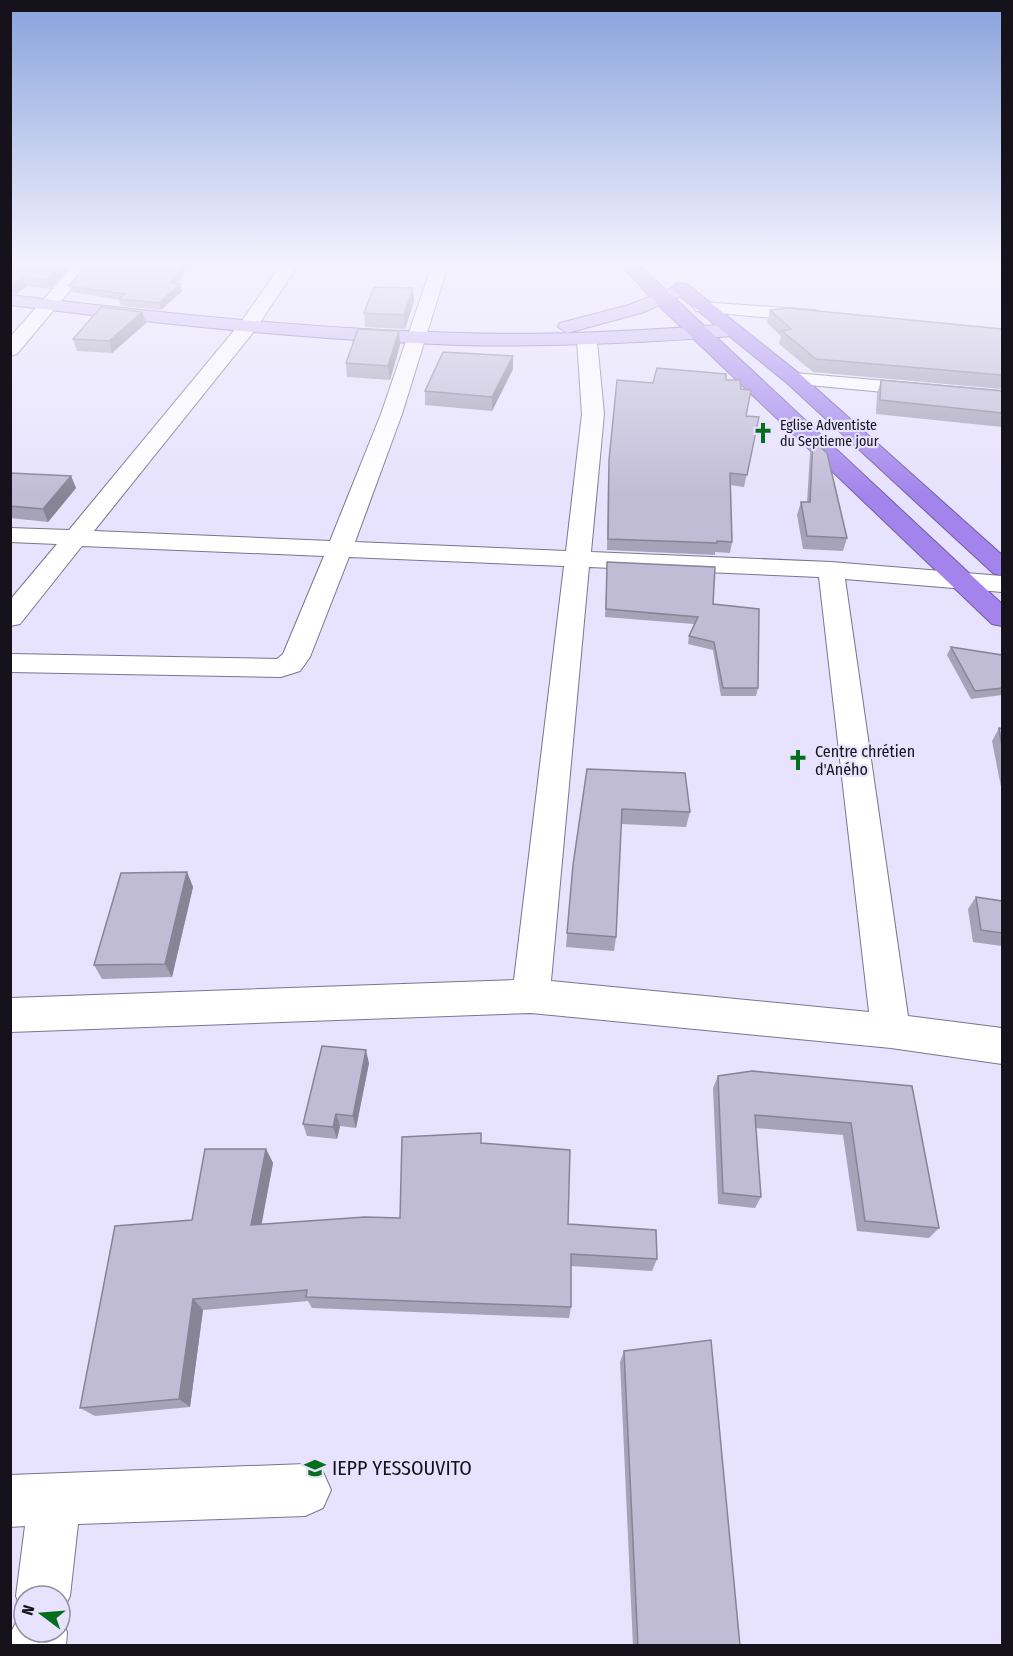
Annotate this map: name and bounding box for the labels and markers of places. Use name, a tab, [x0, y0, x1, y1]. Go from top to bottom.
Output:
place label: Eglise Adventiste du Septieme jour	[780, 417, 879, 450]
church icon: Eglise Adventiste du Septieme jour	[751, 421, 775, 445]
place label: Centre chrétien d'Aného	[815, 742, 915, 779]
church icon: Centre chrétien d'Aného	[786, 748, 810, 772]
school or university icon: IEPP YESSOUVITO	[303, 1456, 327, 1480]
place label: IEPP YESSOUVITO	[332, 1456, 472, 1480]

